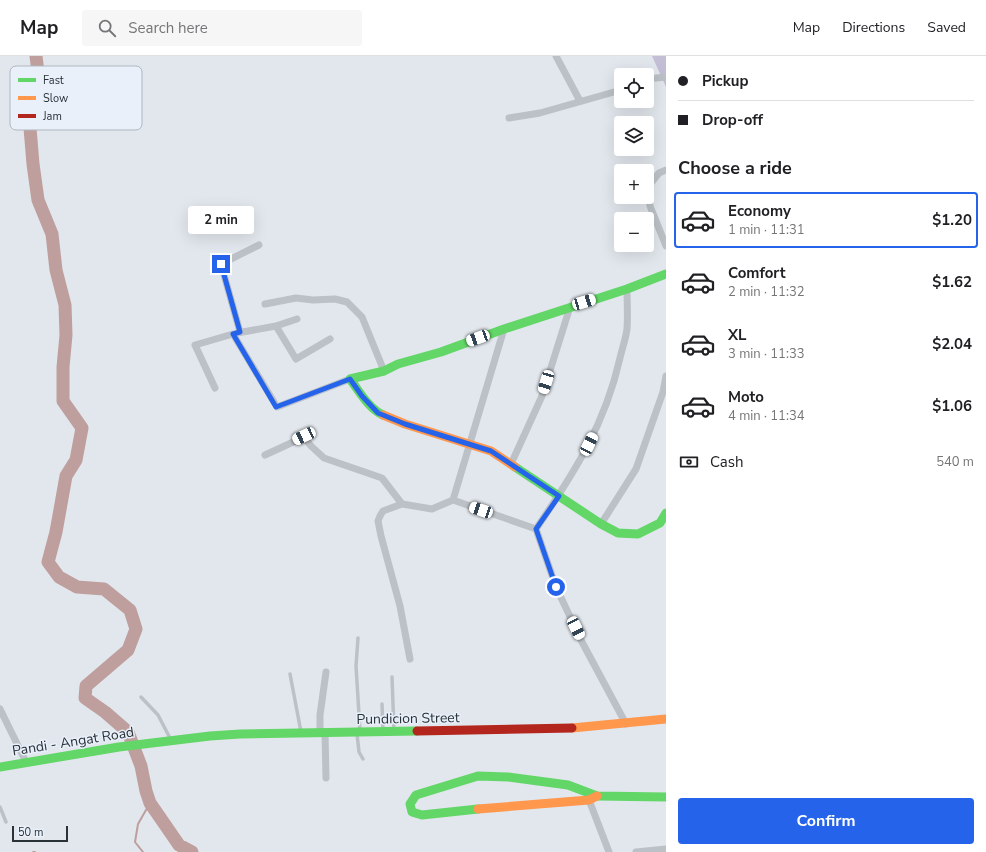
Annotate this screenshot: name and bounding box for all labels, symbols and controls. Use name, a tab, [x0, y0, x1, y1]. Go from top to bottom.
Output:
search box	[82, 10, 362, 46]
text: Map	[20, 15, 58, 41]
icon: search	[96, 17, 118, 39]
text: Search here	[128, 18, 208, 38]
text: Map	[793, 18, 820, 37]
text: Directions	[842, 18, 905, 37]
text: Saved	[927, 18, 966, 37]
legend	[10, 66, 142, 130]
map controls	[614, 68, 654, 252]
button: locate	[614, 68, 654, 108]
text: Pickup	[702, 71, 748, 91]
text: Fast	[43, 73, 64, 88]
text: Slow	[43, 91, 68, 106]
text: Jam	[42, 109, 62, 124]
text: Drop-off	[702, 110, 763, 130]
button: layers	[614, 116, 654, 156]
text: Choose a ride	[678, 156, 792, 180]
button: +	[614, 164, 654, 204]
text: Economy	[728, 201, 791, 221]
icon: car	[680, 202, 716, 238]
callout: 2 min	[188, 206, 254, 234]
text: $1.20	[932, 210, 972, 230]
text: 2 min	[204, 211, 238, 229]
button: −	[614, 212, 654, 252]
text: 1 min · 11:31	[728, 221, 804, 239]
route end	[212, 255, 230, 273]
text: Comfort	[728, 263, 785, 283]
icon: car	[680, 264, 716, 300]
text: $1.62	[932, 272, 972, 292]
text: 2 min · 11:32	[728, 283, 804, 301]
car	[571, 293, 597, 311]
text: XL	[728, 325, 747, 345]
icon: car	[680, 326, 716, 362]
car	[465, 328, 491, 348]
text: $2.04	[932, 334, 972, 354]
text: 3 min · 11:33	[728, 345, 804, 363]
car	[537, 369, 555, 395]
text: Moto	[728, 387, 764, 407]
icon: car	[680, 388, 716, 424]
text: $1.06	[932, 396, 972, 416]
text: 4 min · 11:34	[728, 407, 804, 425]
car	[291, 425, 317, 447]
car	[578, 431, 600, 457]
icon: cash	[678, 451, 700, 473]
text: Cash	[710, 452, 744, 472]
text: 540 m	[936, 453, 974, 471]
car	[468, 500, 494, 520]
route start	[547, 578, 565, 596]
car	[565, 615, 587, 641]
street label: Pundicion Street	[356, 708, 460, 729]
street label: Pandi - Angat Road	[11, 722, 135, 761]
button: Confirm	[678, 798, 974, 844]
scale bar	[12, 824, 68, 843]
text: 50 m	[18, 825, 43, 840]

